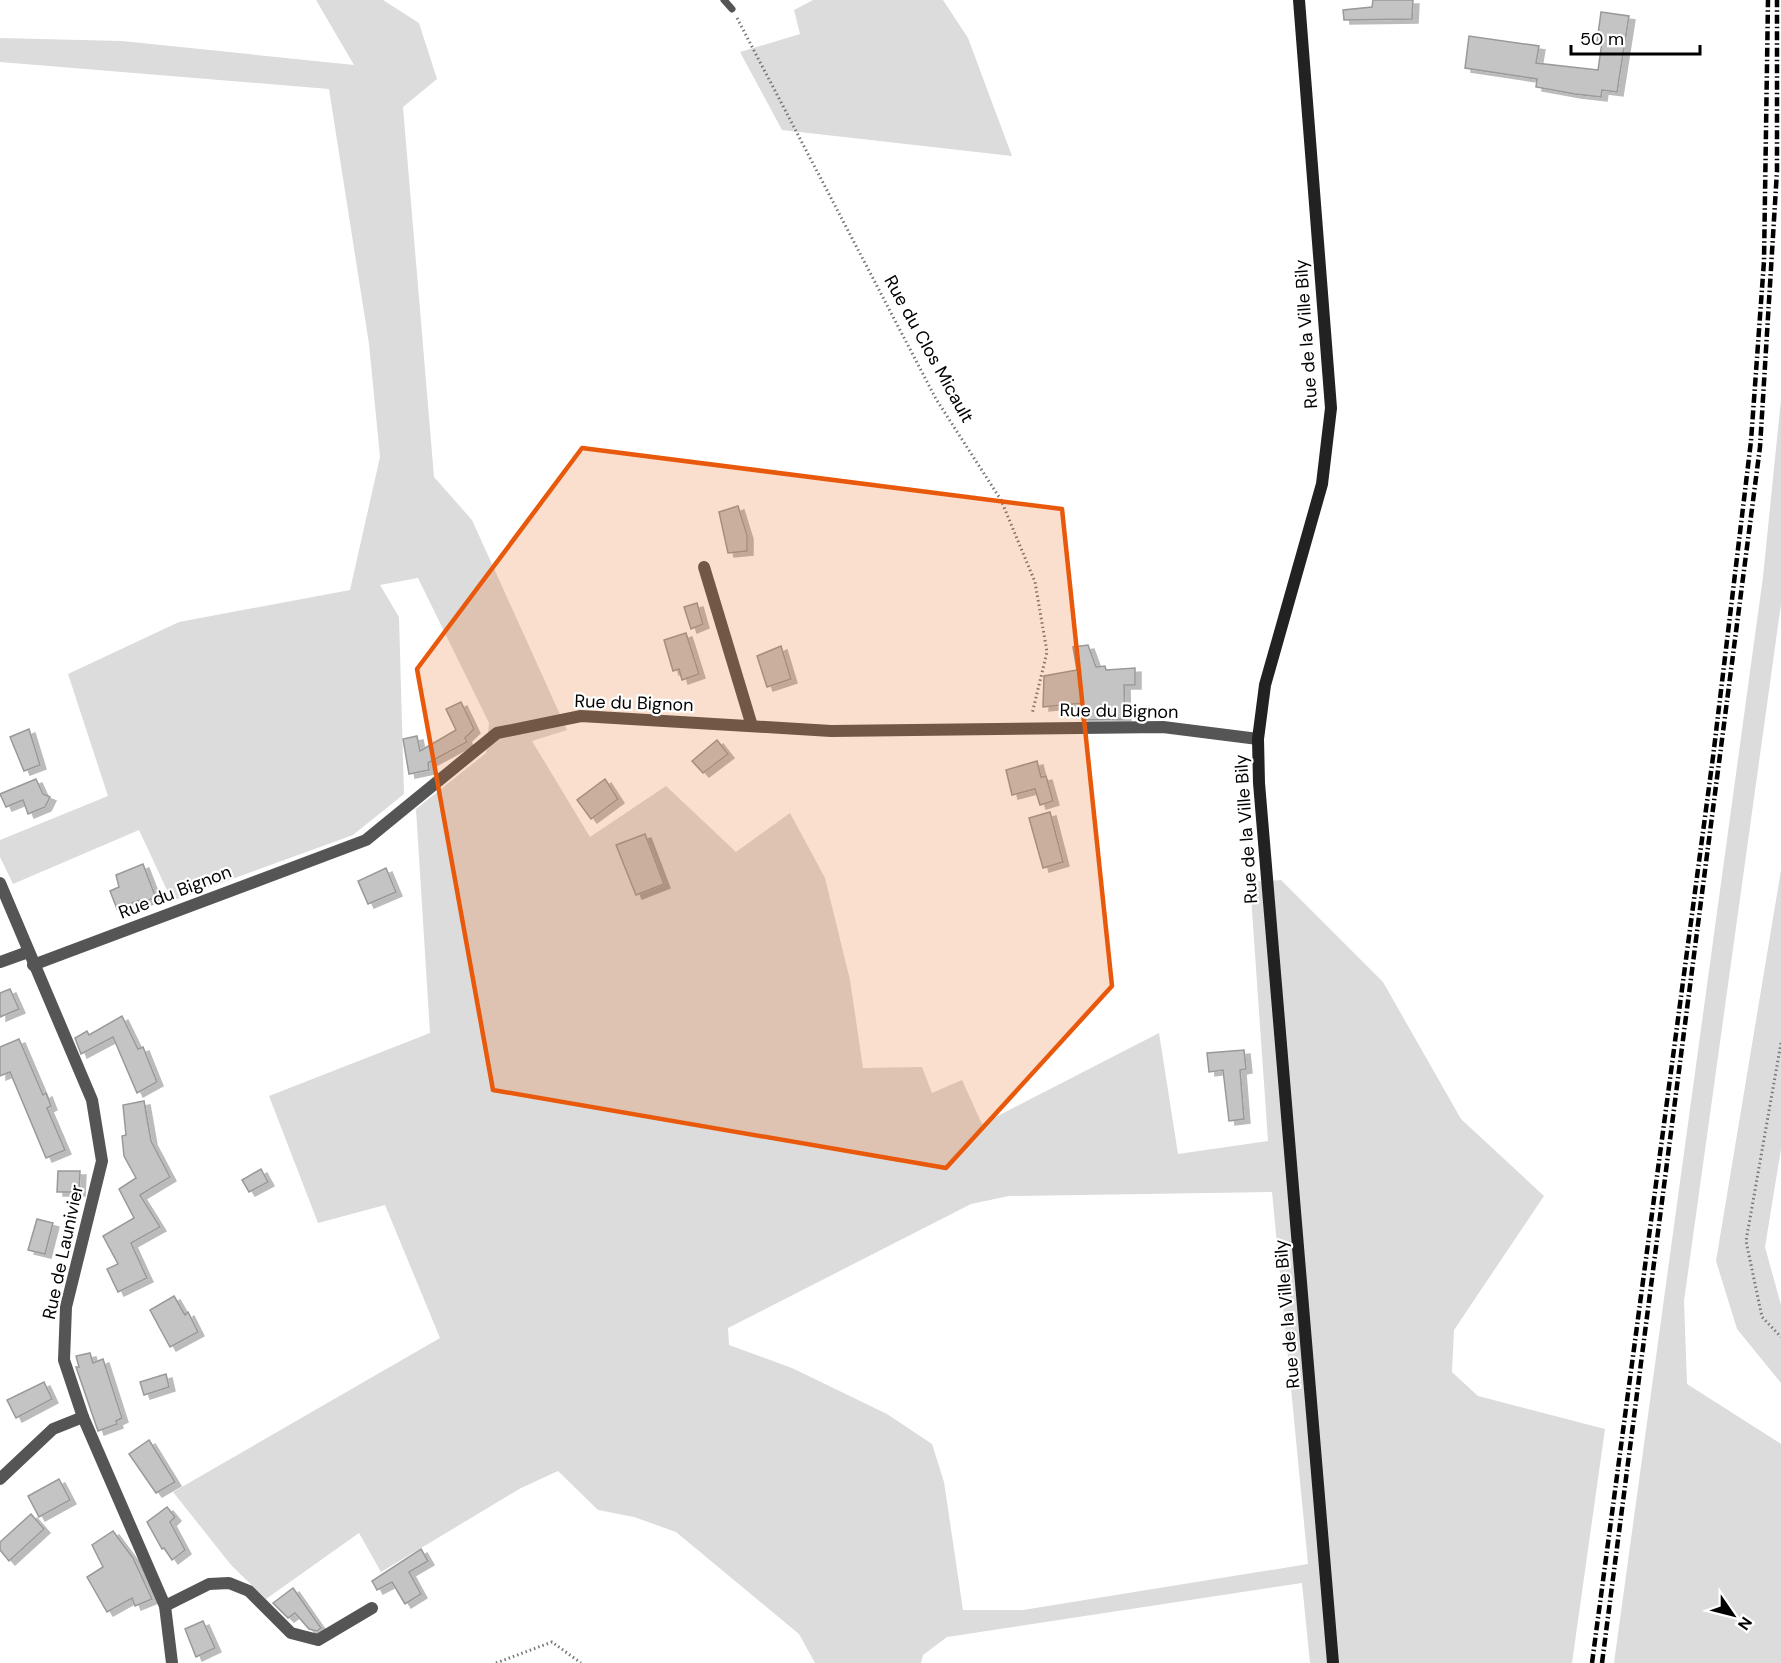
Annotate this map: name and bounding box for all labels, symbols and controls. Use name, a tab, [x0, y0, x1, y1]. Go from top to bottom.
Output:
scale bar	[1571, 18, 1700, 56]
text: 50 m	[1580, 27, 1624, 51]
street label: Rue de la Ville Bily	[1289, 259, 1323, 409]
street label: Rue du Clos Micault	[879, 271, 979, 427]
street label: Rue du Bignon	[574, 689, 694, 717]
street label: Rue du Bignon	[1059, 698, 1179, 724]
street label: Rue de la Ville Bily	[1229, 754, 1263, 904]
street label: Rue du Bignon	[115, 859, 235, 925]
street label: Rue de Launivier	[37, 1182, 89, 1322]
street label: Rue de la Ville Bily	[1269, 1238, 1305, 1390]
north arrow	[1703, 1585, 1763, 1645]
text: N	[1733, 1613, 1757, 1634]

